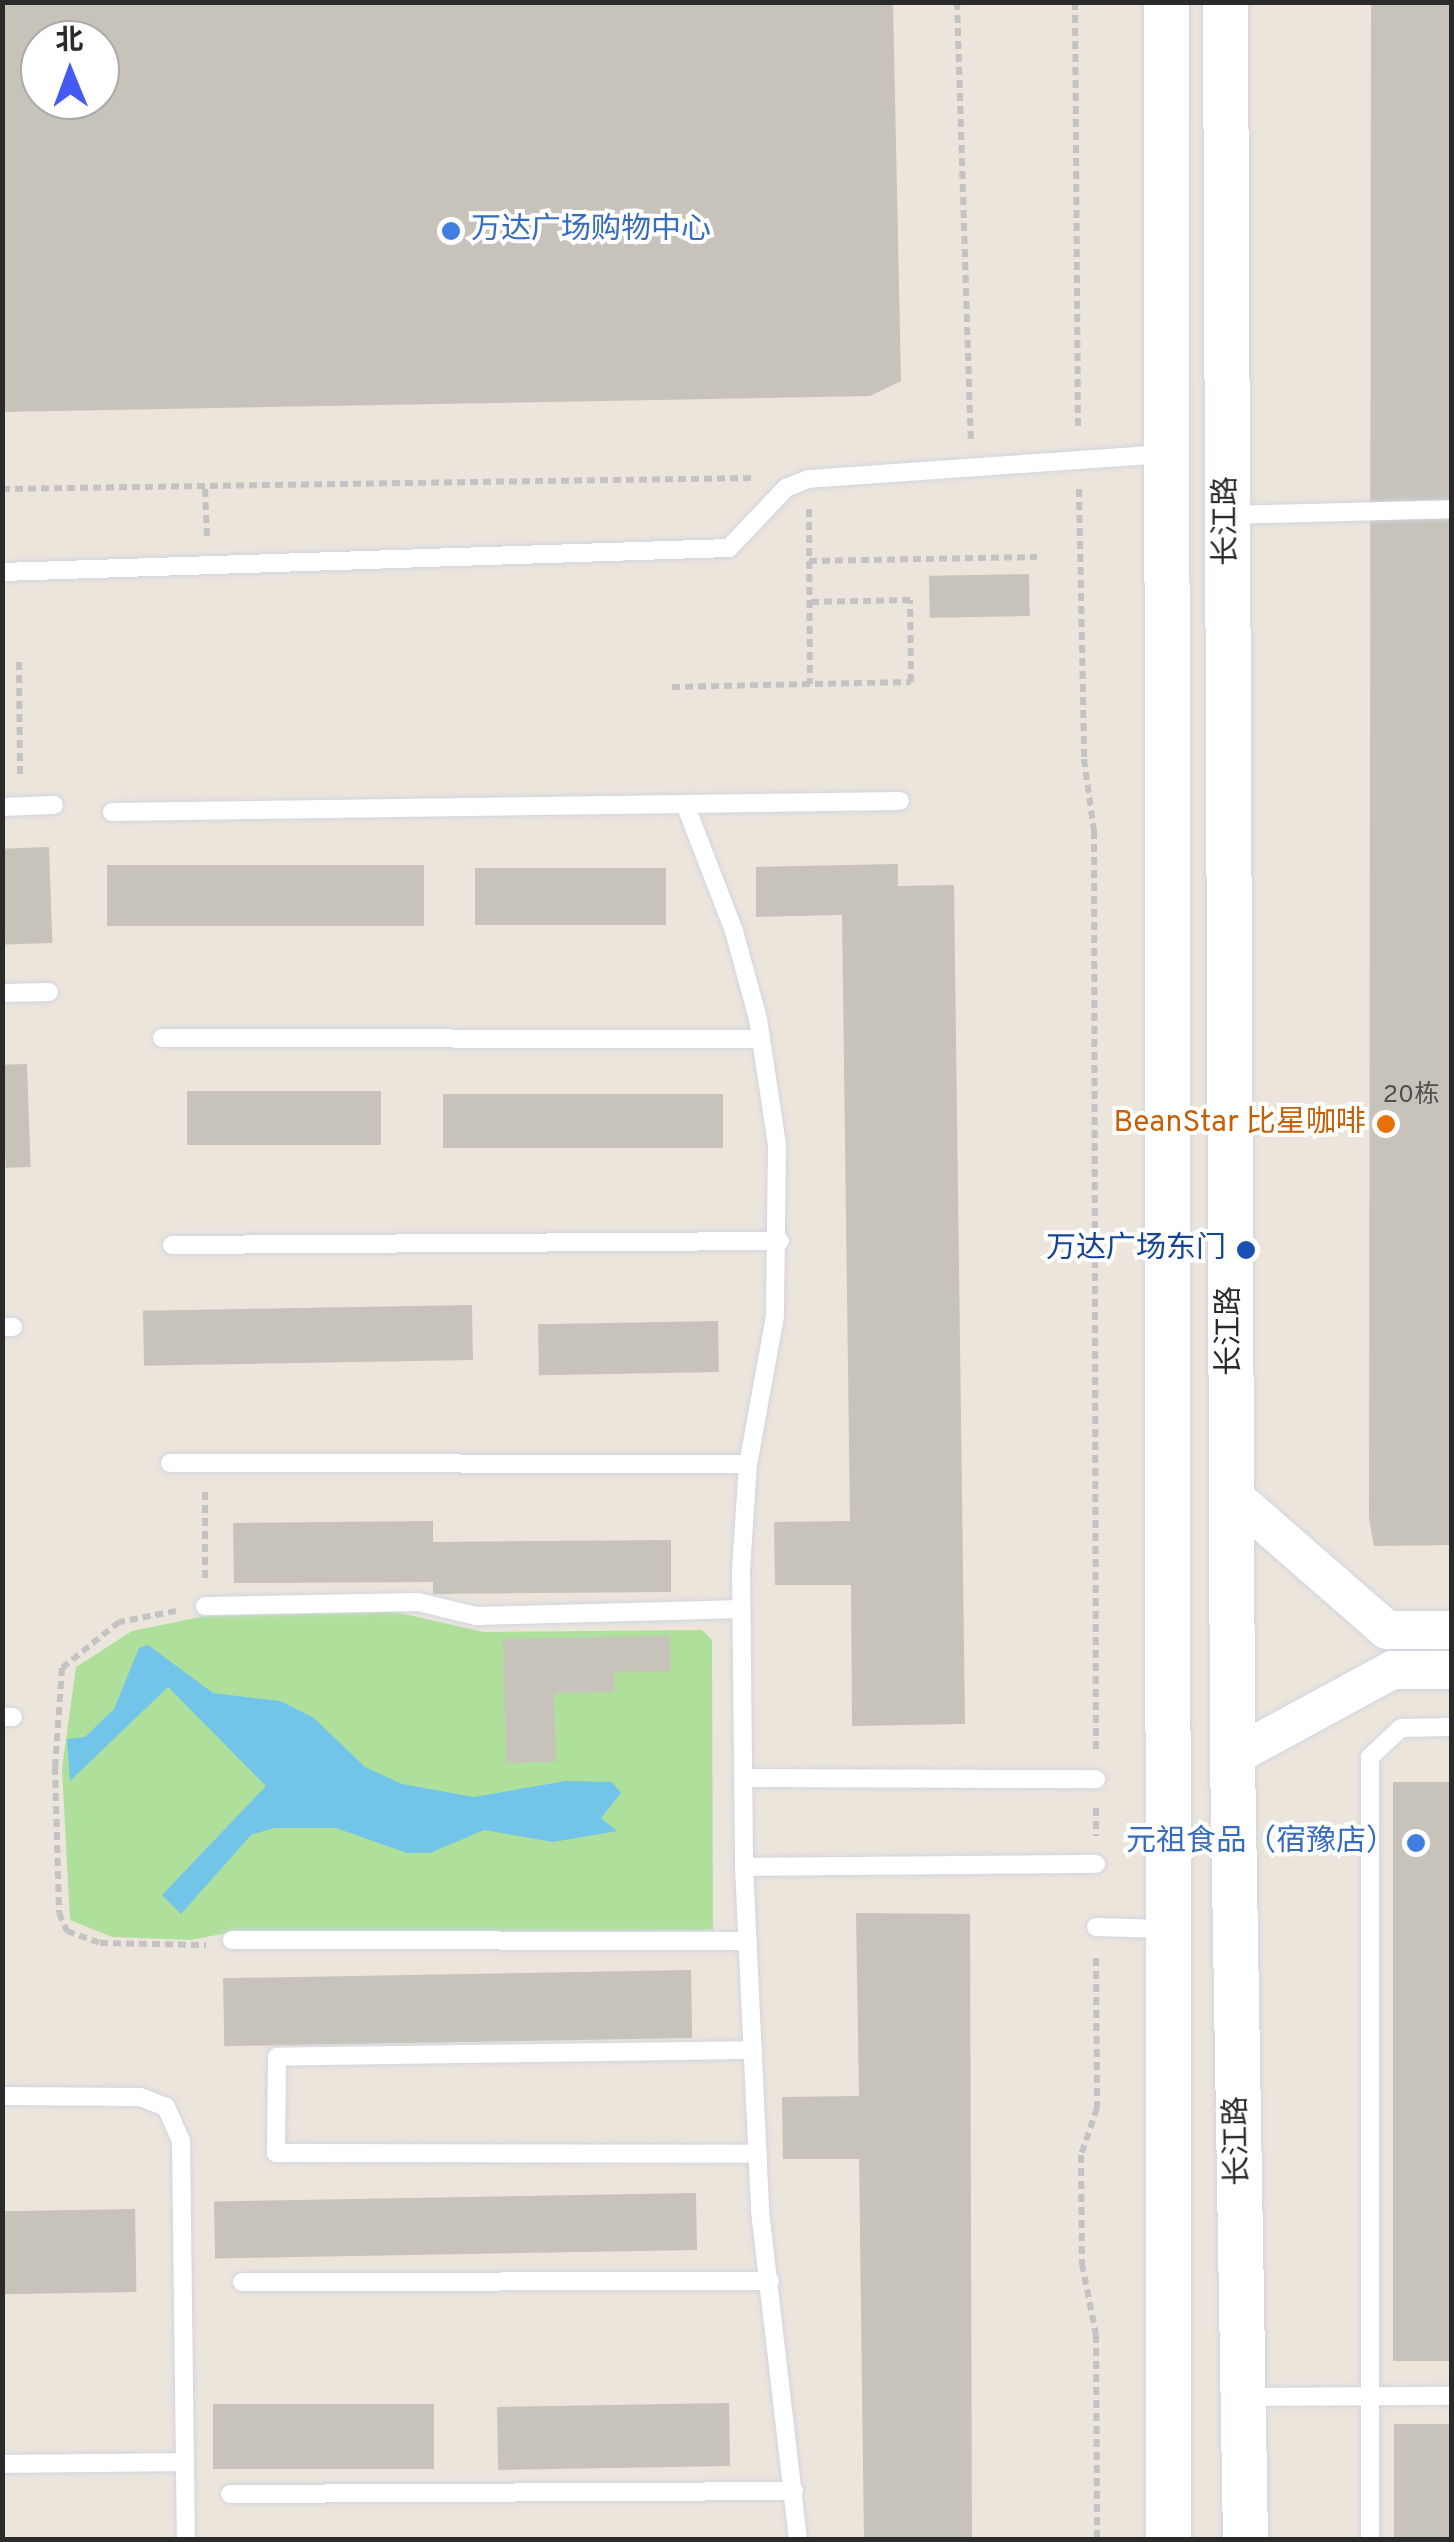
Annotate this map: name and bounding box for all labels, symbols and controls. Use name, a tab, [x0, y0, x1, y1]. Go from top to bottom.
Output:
north arrow	[20, 20, 120, 120]
text: 北	[55, 24, 84, 60]
place label: 万达广场购物中心	[471, 213, 711, 249]
marker: 万达广场购物中心	[440, 220, 462, 242]
street label: 长江路	[1210, 476, 1246, 566]
house number: 20栋	[1383, 1081, 1439, 1111]
place label: BeanStar 比星咖啡	[1113, 1106, 1366, 1142]
marker: BeanStar 比星咖啡	[1375, 1113, 1397, 1135]
place label: 万达广场东门	[1046, 1232, 1226, 1268]
marker: 万达广场东门	[1235, 1239, 1257, 1261]
street label: 长江路	[1213, 1286, 1249, 1376]
place label: 元祖食品（宿豫店）	[1126, 1825, 1396, 1861]
marker: 元祖食品（宿豫店）	[1405, 1832, 1427, 1854]
street label: 长江路	[1220, 2096, 1258, 2186]

